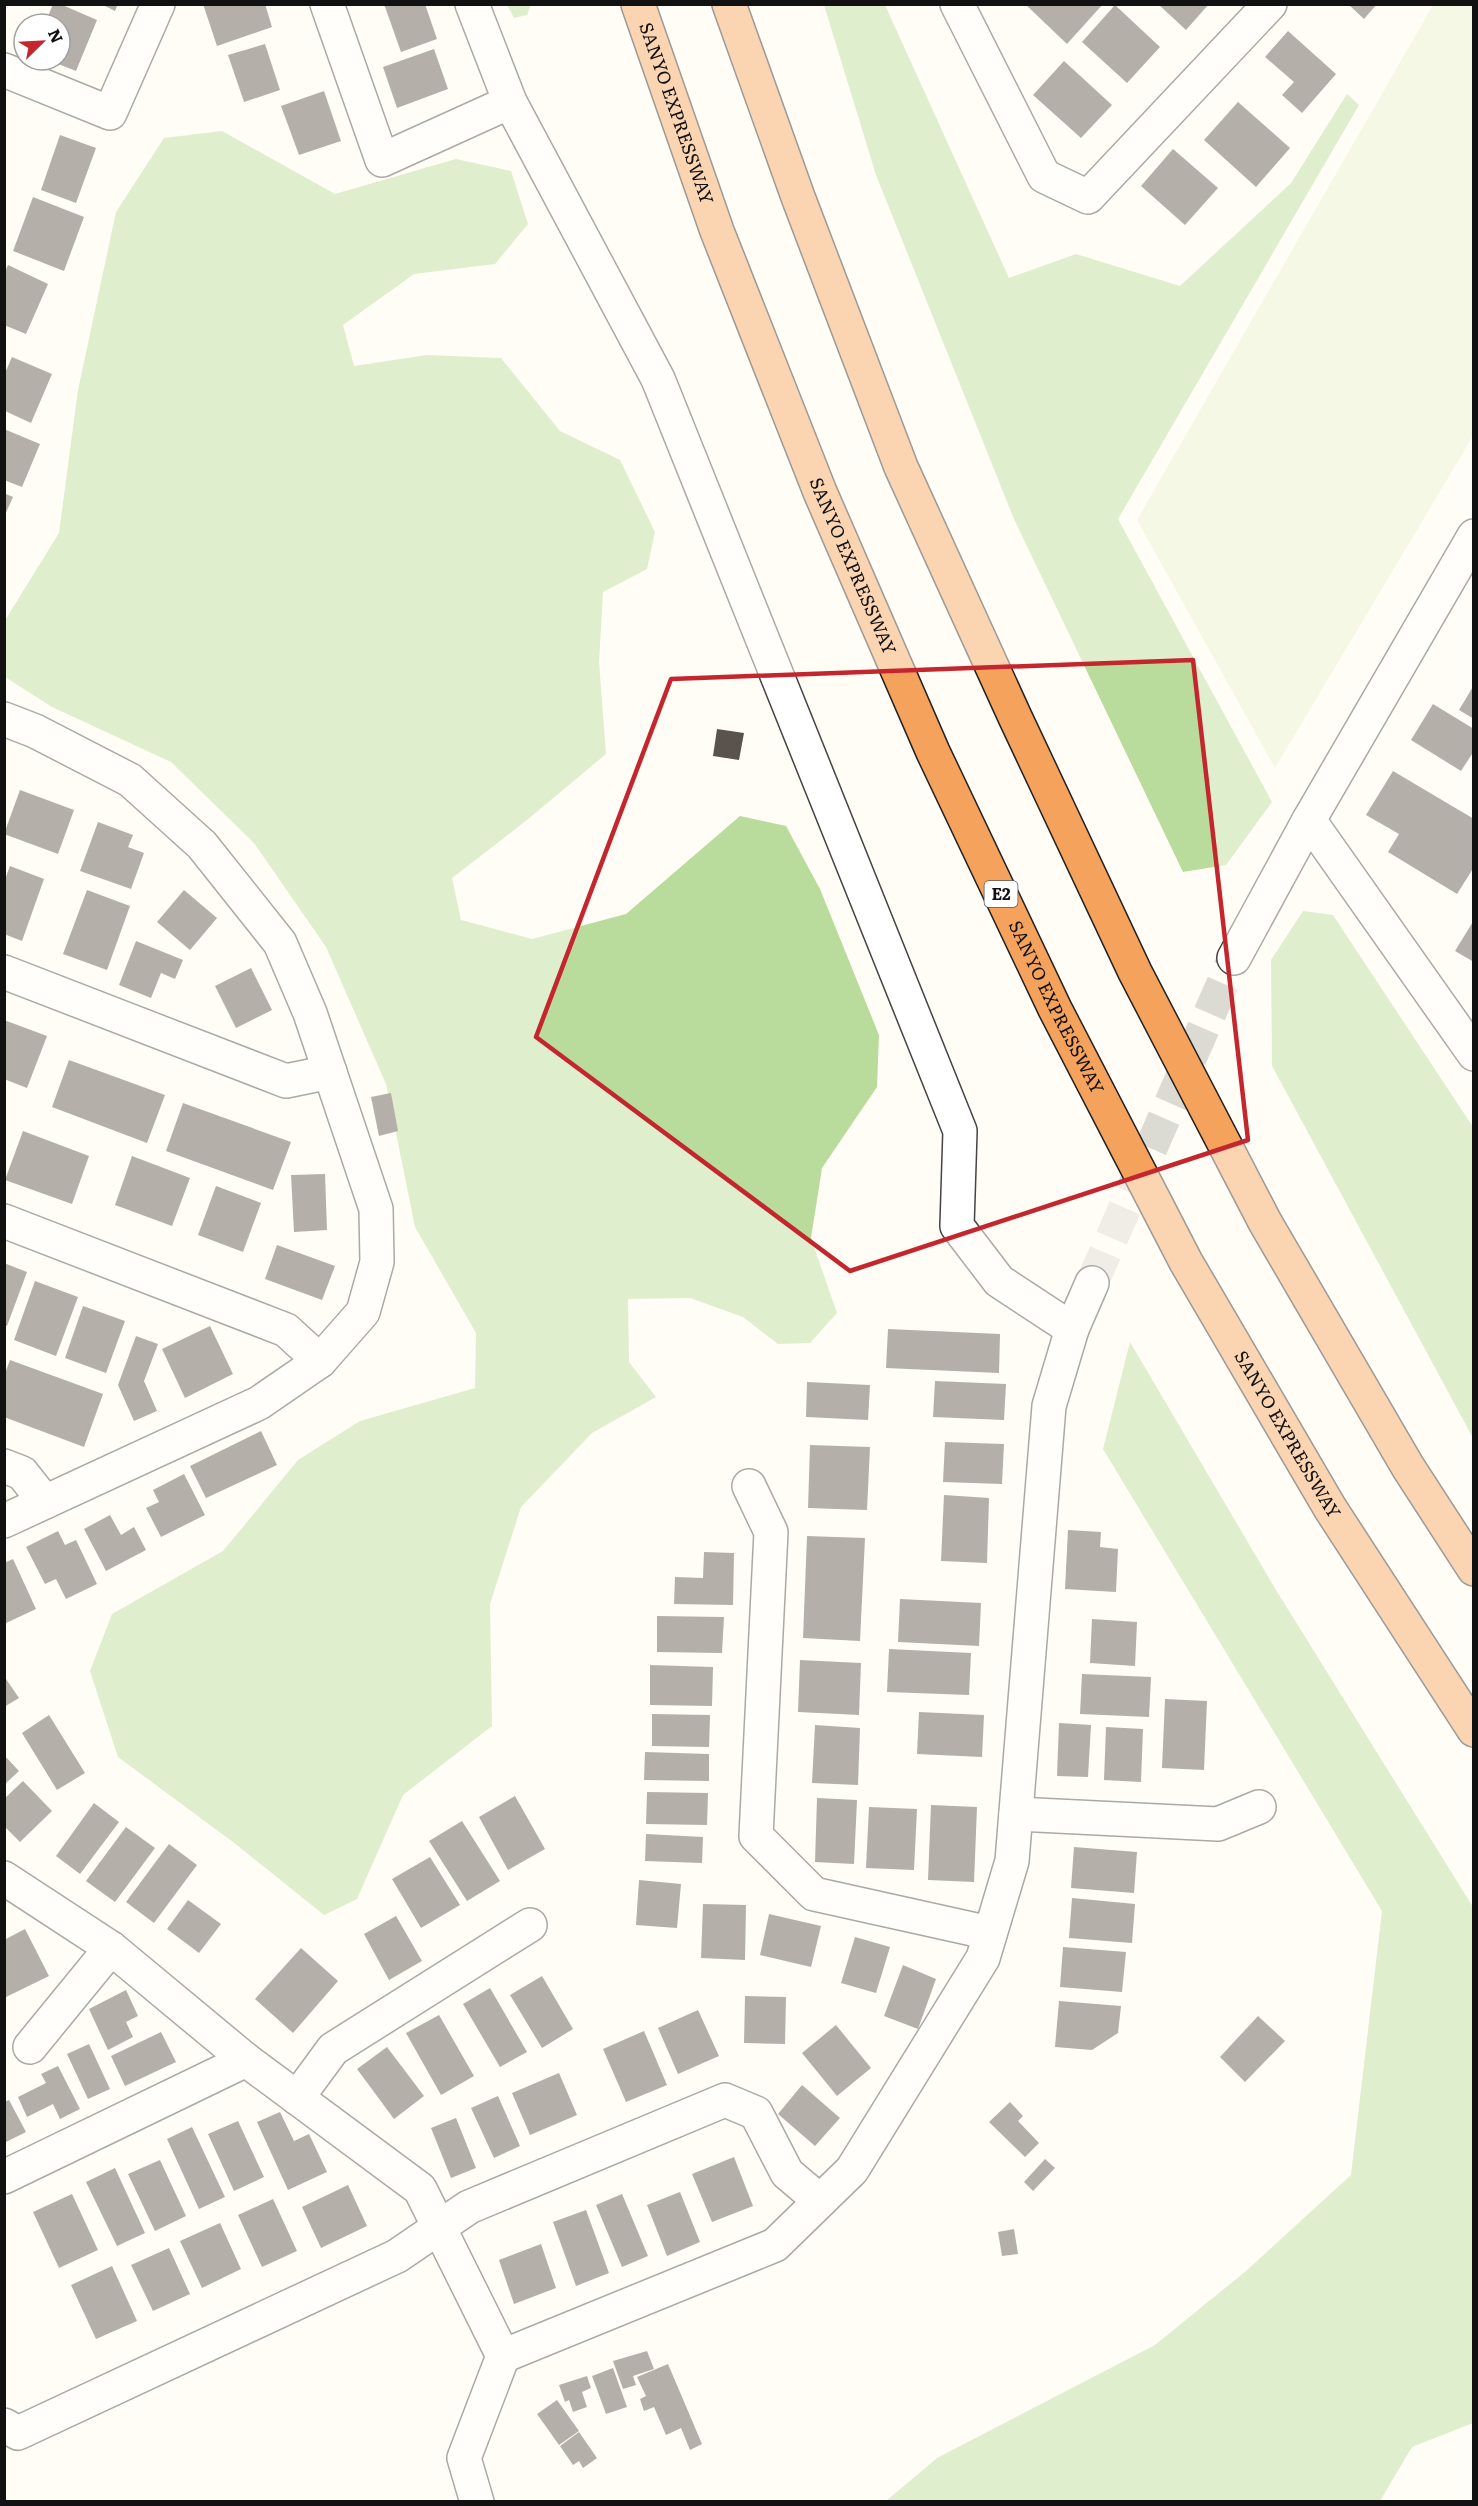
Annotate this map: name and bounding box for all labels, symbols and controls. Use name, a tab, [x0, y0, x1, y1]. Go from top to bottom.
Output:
north arrow	[12, 12, 72, 72]
street label: SANYO EXPRESSWAY	[633, 18, 722, 208]
text: N	[43, 24, 70, 47]
street label: SANYO EXPRESSWAY	[804, 473, 904, 659]
road number: E2	[984, 881, 1018, 907]
street label: SANYO EXPRESSWAY	[1003, 916, 1112, 1099]
street label: SANYO EXPRESSWAY	[1229, 1345, 1348, 1523]

